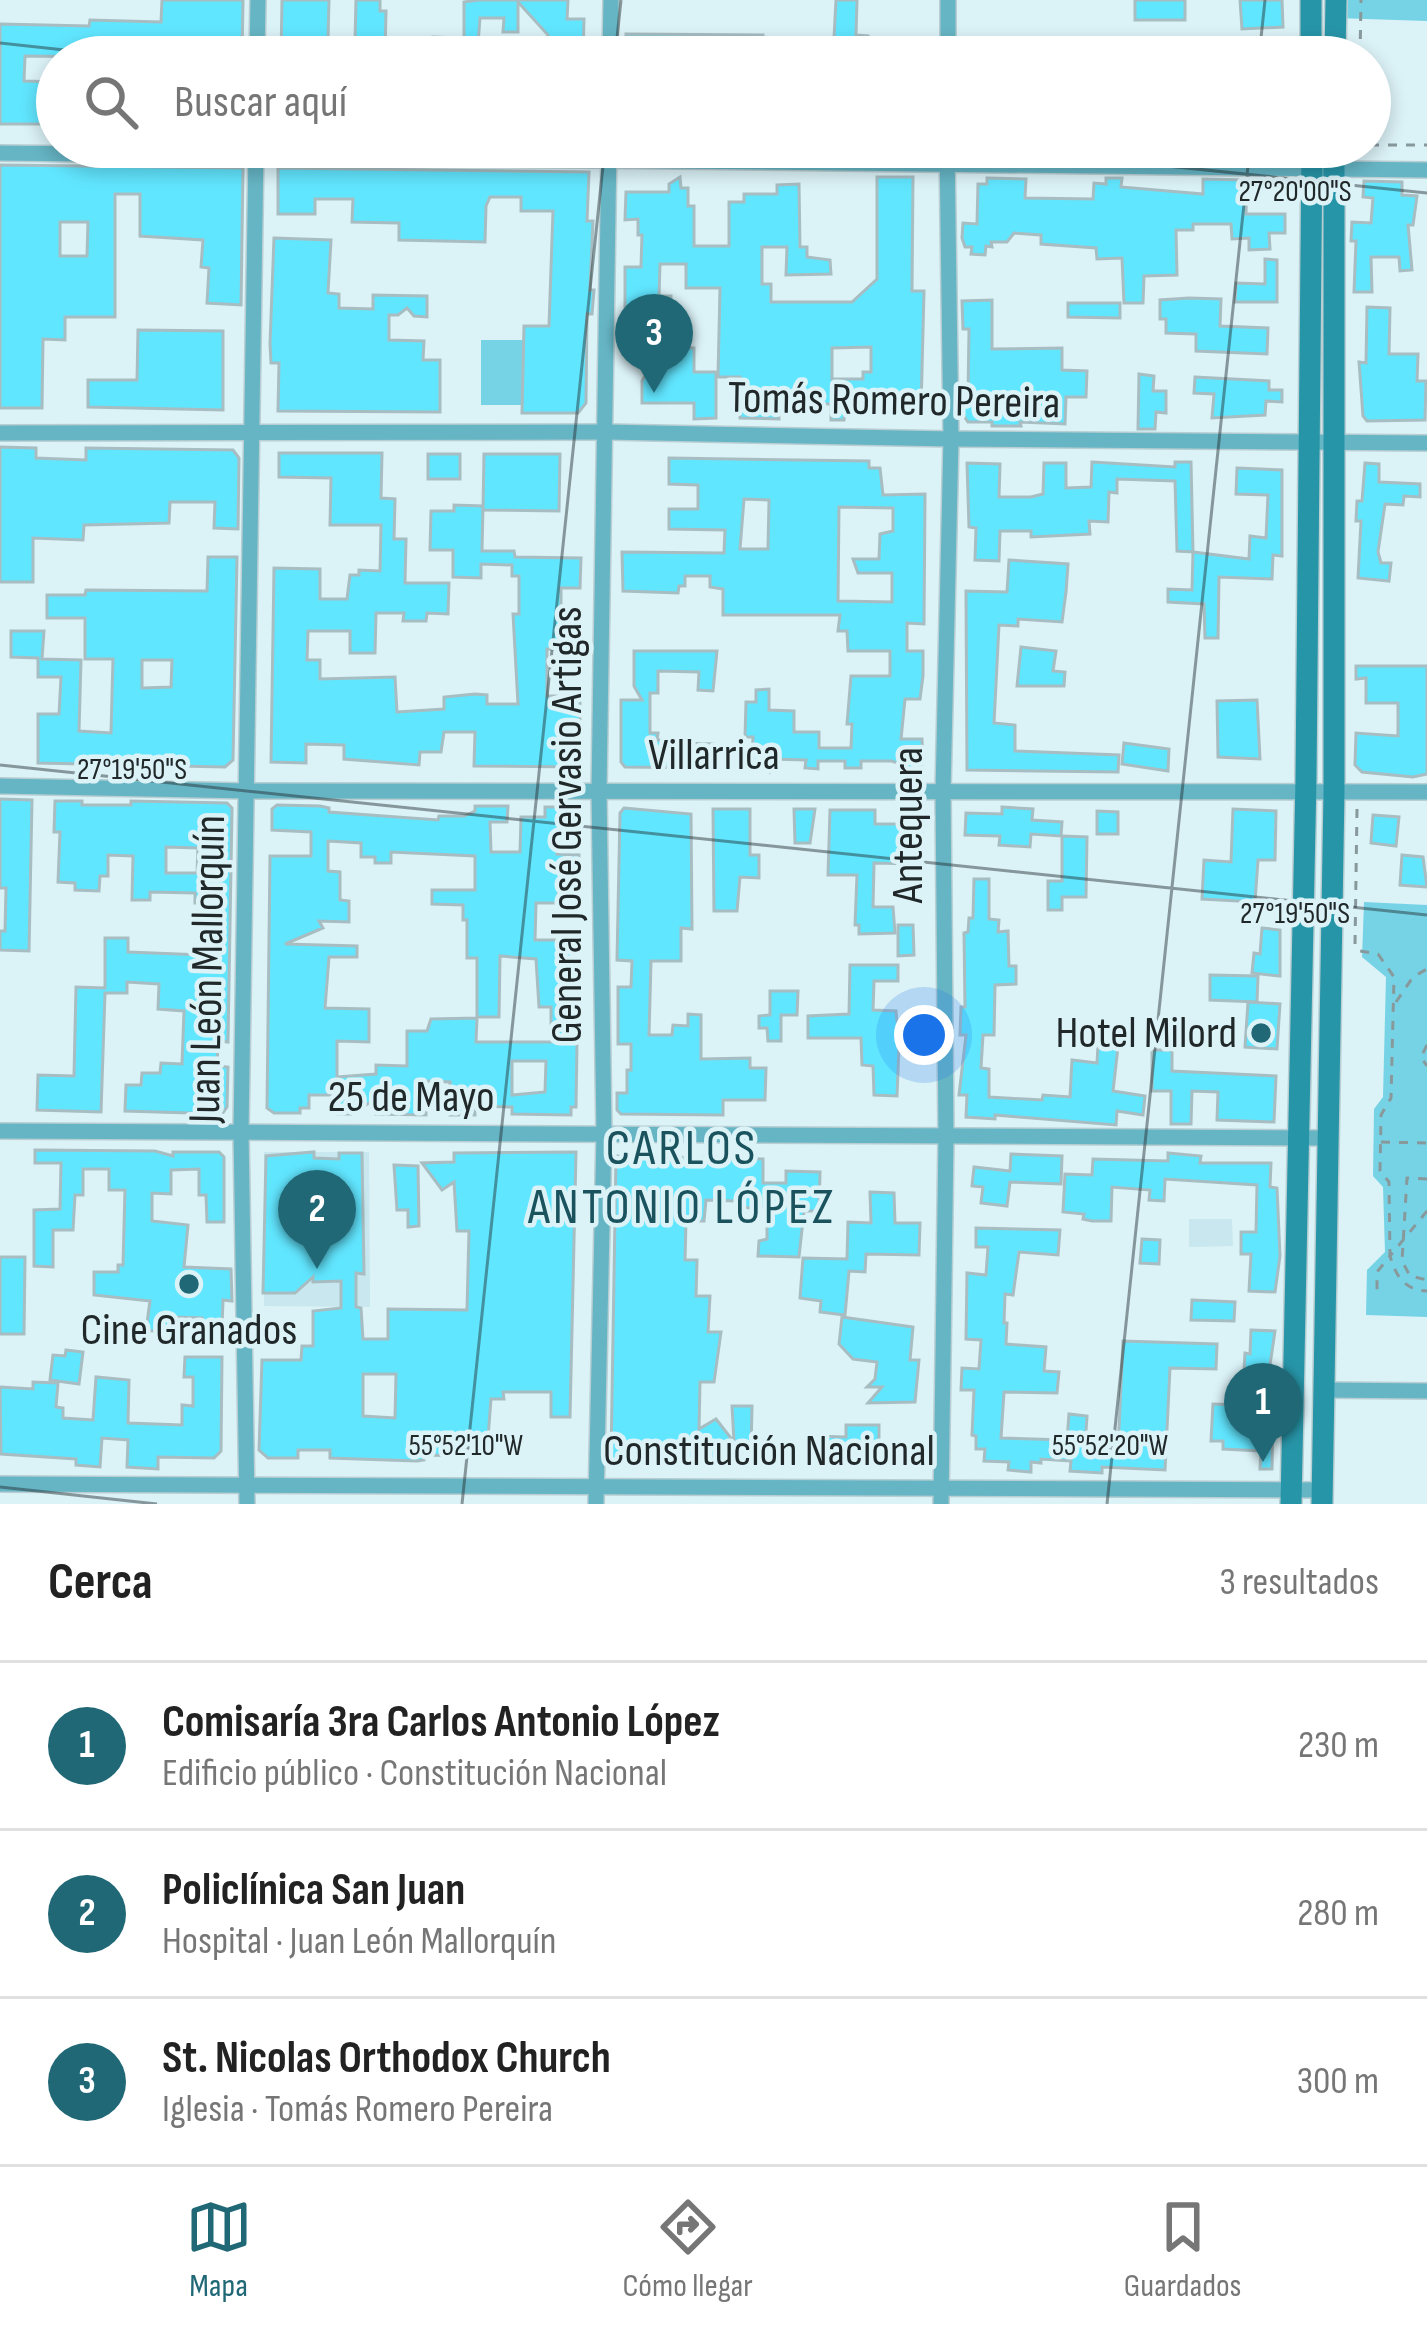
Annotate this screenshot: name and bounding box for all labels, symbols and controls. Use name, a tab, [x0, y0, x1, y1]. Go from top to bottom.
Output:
search box	[36, 36, 1391, 168]
icon: search	[78, 69, 144, 135]
text: Buscar aquí	[174, 75, 347, 130]
text: 27°20'00"S	[1238, 174, 1352, 210]
pin: 3	[615, 294, 693, 393]
street label: Tomás Romero Pereira	[727, 371, 1061, 431]
street label: General José Gervasio Artigas	[540, 606, 595, 1044]
street label: Villarrica	[648, 728, 780, 783]
street label: Antequera	[881, 747, 936, 904]
text: 27°19'50"S	[77, 752, 187, 788]
street label: Juan León Mallorquín	[178, 815, 238, 1124]
text: 27°19'50"S	[1240, 896, 1350, 932]
your location	[894, 1005, 954, 1065]
place label: Hotel Milord	[1055, 1006, 1237, 1061]
marker: Hotel Milord	[1248, 1020, 1274, 1046]
street label: 25 de Mayo	[327, 1070, 495, 1125]
district label: CARLOS ANTONIO LÓPEZ	[527, 1118, 836, 1238]
pin: 2	[278, 1170, 356, 1269]
marker: Cine Granados	[176, 1271, 202, 1297]
place label: Cine Granados	[81, 1303, 297, 1358]
pin: 1	[1224, 1363, 1302, 1462]
street label: Constitución Nacional	[603, 1424, 935, 1479]
text: 55°52'10"W	[409, 1428, 524, 1464]
text: 55°52'20"W	[1052, 1428, 1169, 1464]
text: Cerca	[48, 1552, 153, 1613]
text: 3 resultados	[1219, 1559, 1379, 1606]
text: Comisaría 3ra Carlos Antonio López	[162, 1695, 720, 1750]
text: 1	[79, 1722, 95, 1769]
text: 230 m	[1298, 1722, 1379, 1769]
text: Edificio público · Constitución Nacional	[162, 1750, 667, 1797]
text: Policlínica San Juan	[162, 1863, 465, 1918]
text: 2	[78, 1890, 96, 1937]
text: 280 m	[1297, 1890, 1379, 1937]
text: Hospital · Juan León Mallorquín	[162, 1918, 556, 1965]
text: St. Nicolas Orthodox Church	[162, 2031, 611, 2086]
text: 3	[78, 2058, 96, 2105]
text: 300 m	[1297, 2058, 1379, 2105]
text: Iglesia · Tomás Romero Pereira	[162, 2086, 553, 2133]
tab: Mapa	[186, 2194, 252, 2306]
tab: Cómo llegar	[623, 2194, 753, 2306]
tab: Guardados	[1124, 2194, 1241, 2306]

